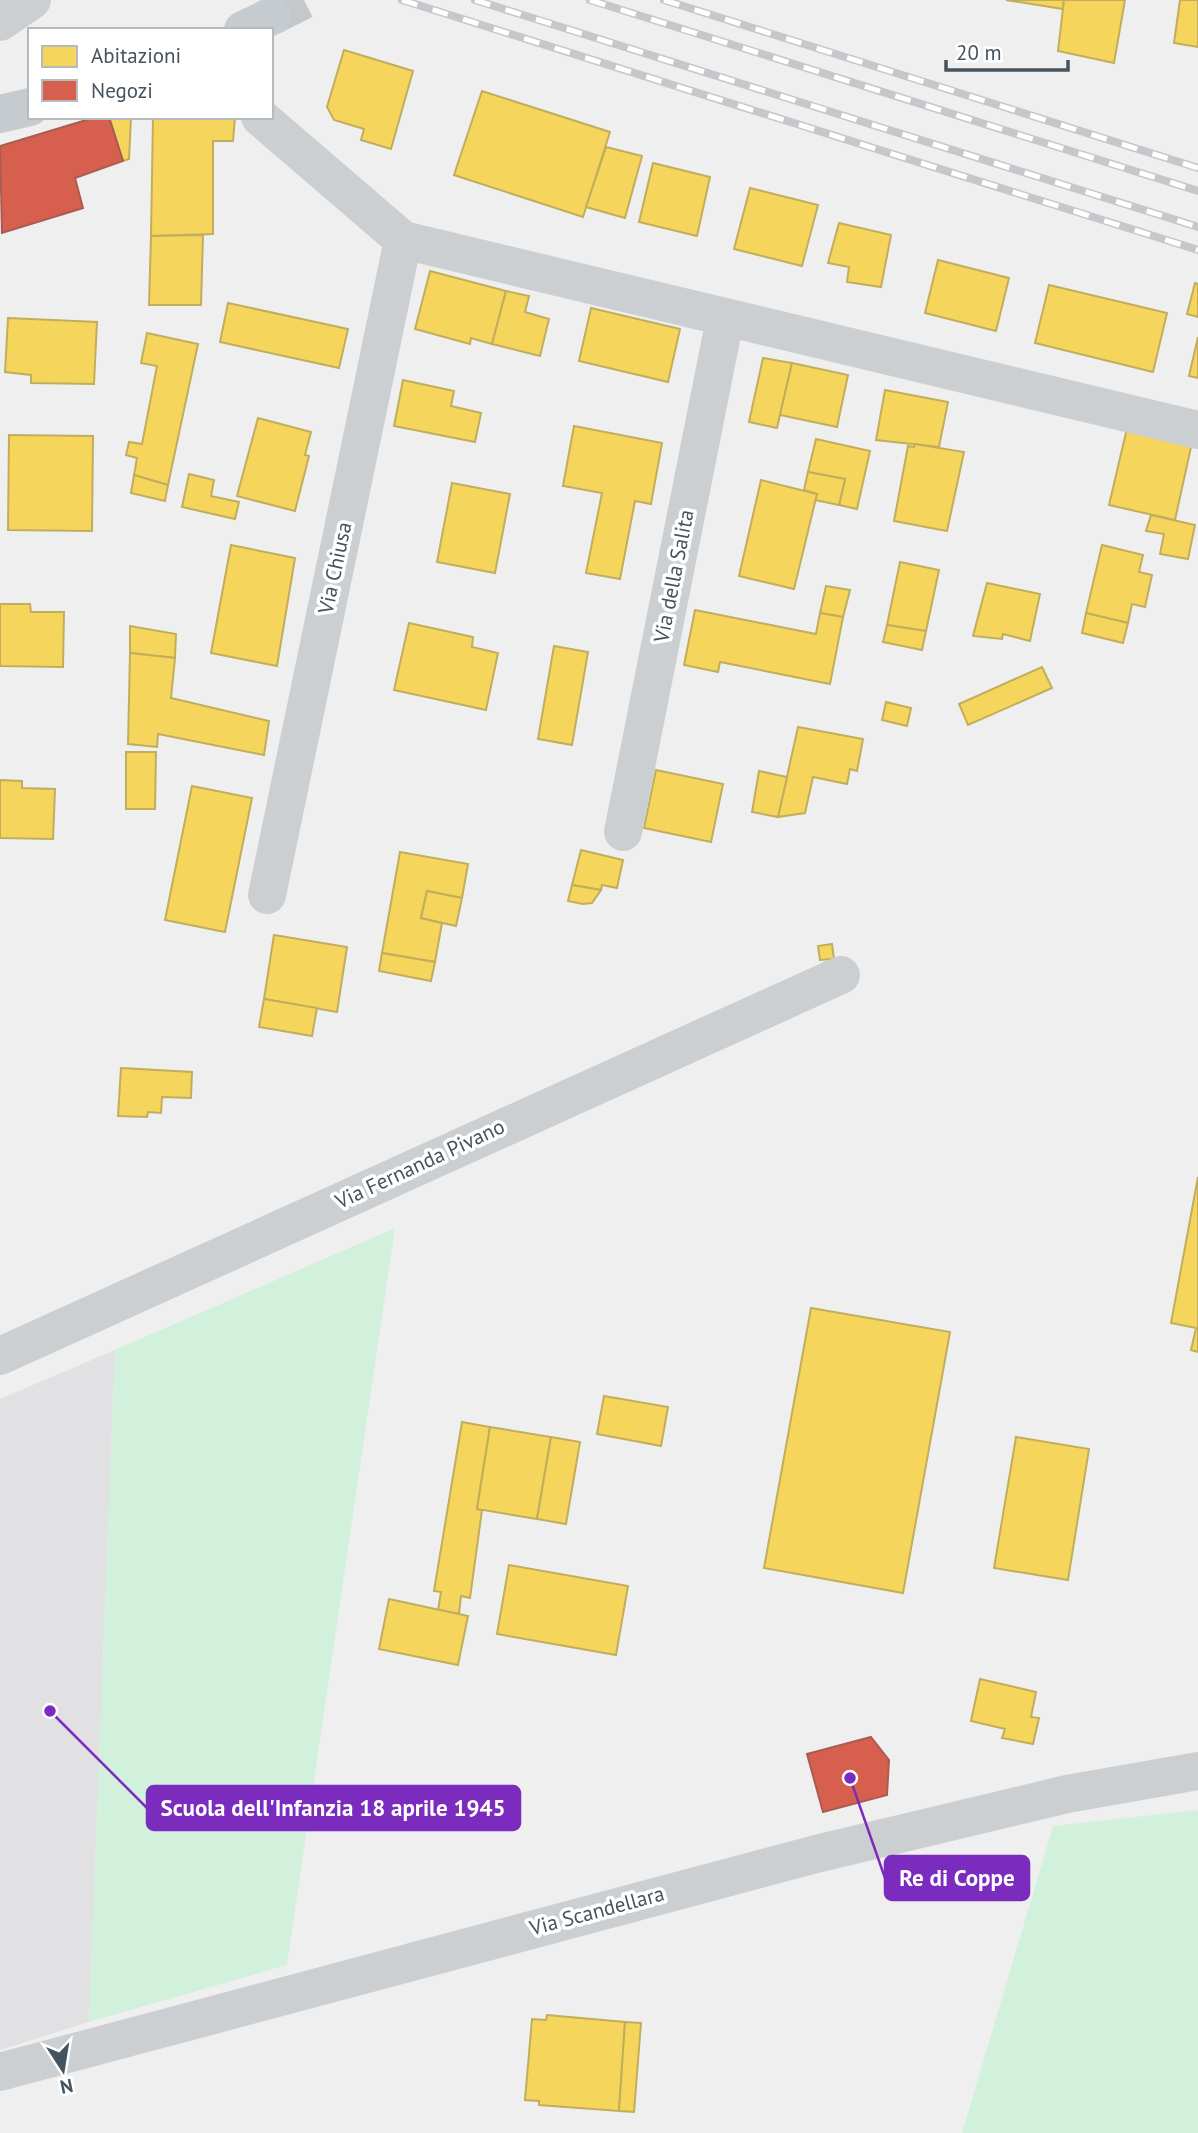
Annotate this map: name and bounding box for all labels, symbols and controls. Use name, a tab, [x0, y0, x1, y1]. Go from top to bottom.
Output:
legend	[28, 28, 273, 119]
scale bar	[946, 28, 1068, 72]
text: 20 m	[956, 39, 1002, 66]
text: Abitazioni	[91, 42, 181, 69]
text: Negozi	[91, 77, 153, 104]
street label: Via della Salita	[647, 507, 700, 646]
street label: Via Chiusa	[311, 519, 357, 617]
street label: Via Fernanda Pivano	[330, 1113, 509, 1215]
callout: Scuola dell'Infanzia 18 aprile 1945	[147, 1786, 520, 1830]
text: Scuola dell'Infanzia 18 aprile 1945	[160, 1793, 506, 1822]
callout: Re di Coppe	[885, 1856, 1029, 1900]
text: Re di Coppe	[899, 1863, 1015, 1892]
street label: Via Scandellara	[526, 1880, 667, 1942]
north arrow	[28, 2035, 98, 2105]
text: N	[58, 2074, 75, 2100]

